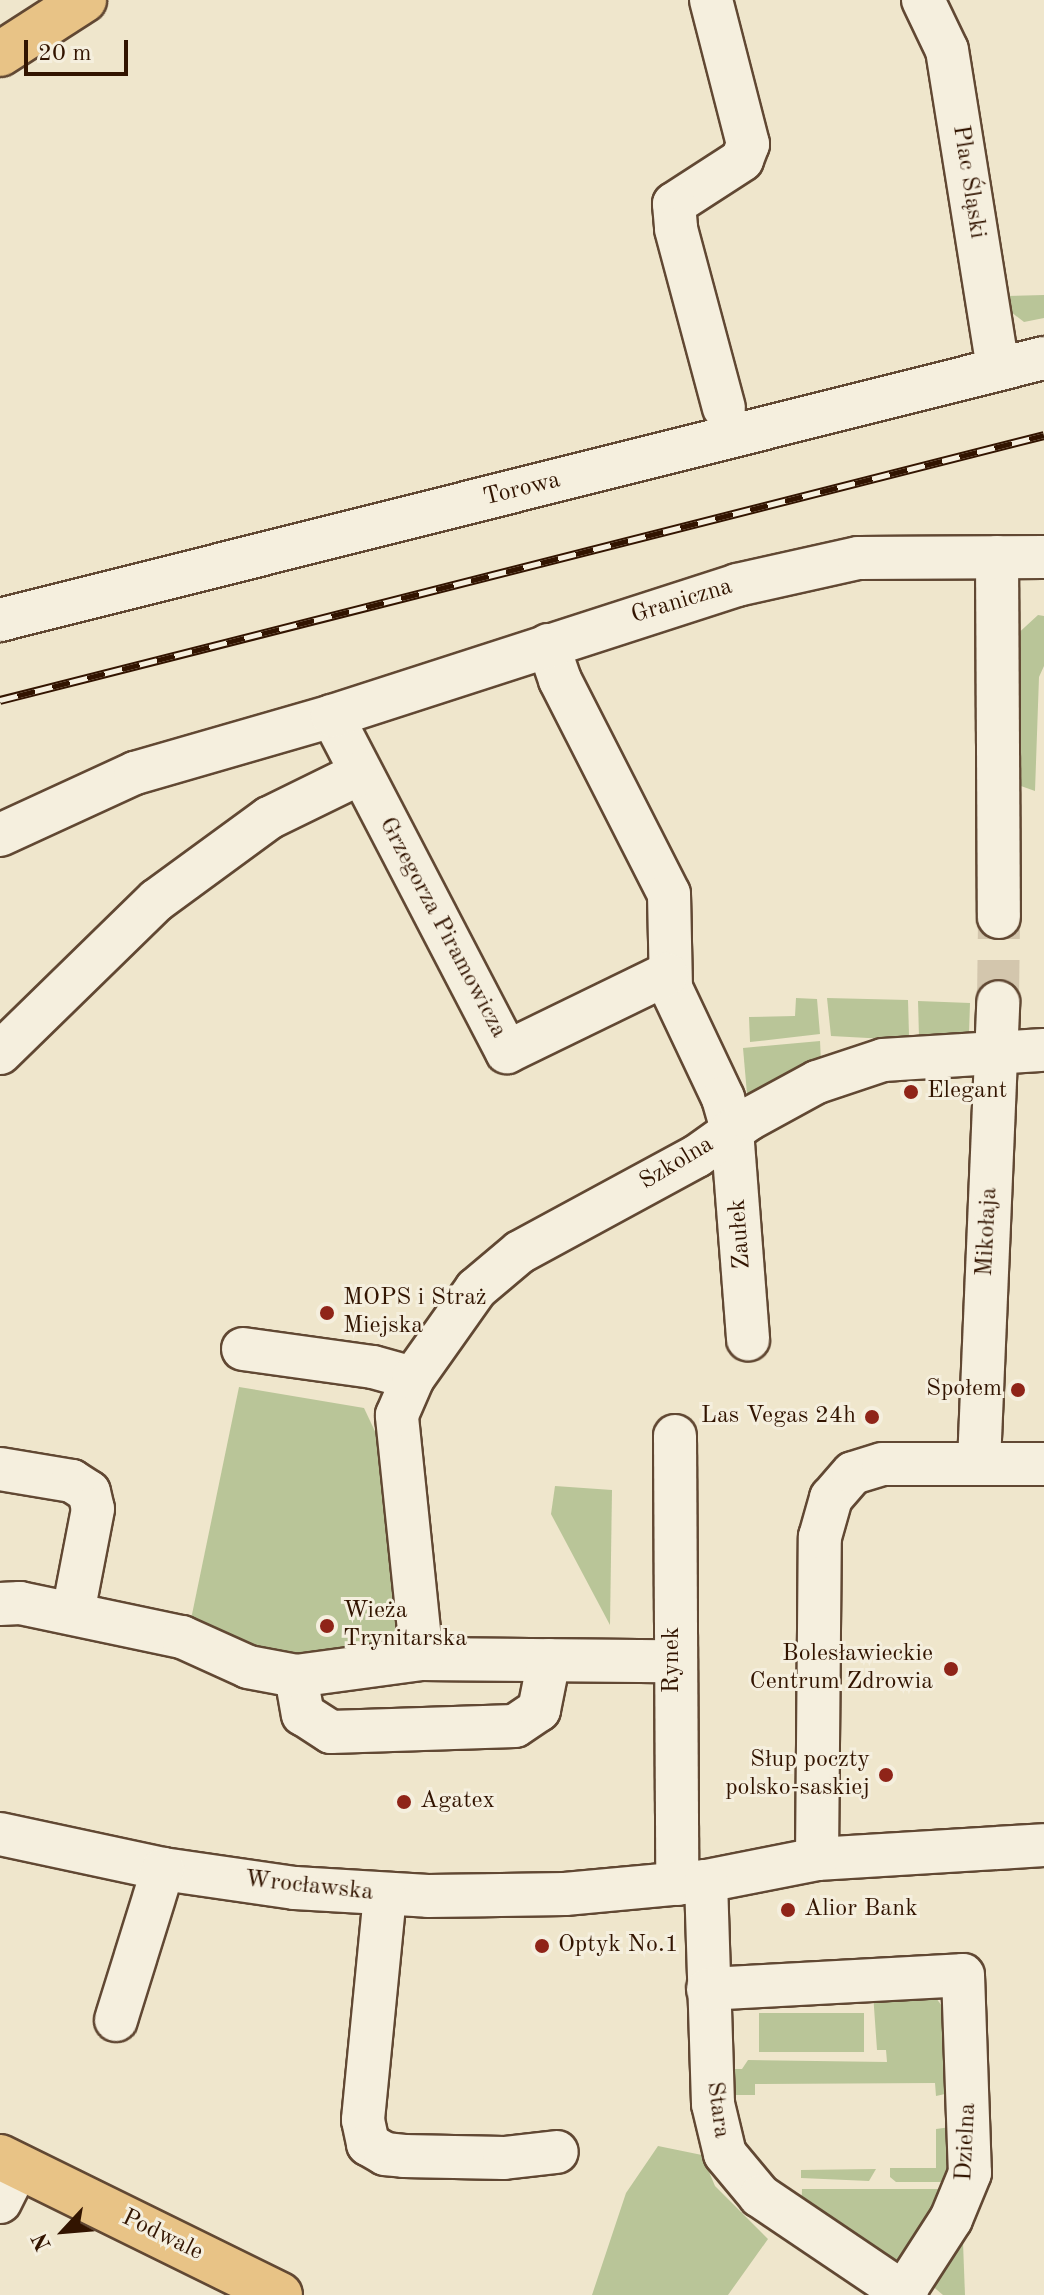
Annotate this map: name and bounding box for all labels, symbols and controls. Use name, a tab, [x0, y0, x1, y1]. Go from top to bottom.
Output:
scale bar	[28, 24, 132, 74]
text: 20 m	[38, 42, 92, 66]
street label: Plac Śląski	[945, 123, 991, 241]
street label: Torowa	[480, 467, 564, 513]
street label: Graniczna	[628, 573, 736, 631]
street label: Grzegorza Piramowicza	[372, 813, 512, 1043]
place label: Elegant	[927, 1078, 1007, 1106]
marker: Elegant	[902, 1083, 920, 1101]
street label: Szkolna	[635, 1131, 719, 1197]
street label: Mikołaja	[971, 1187, 1005, 1277]
street label: Zaułek	[724, 1198, 758, 1270]
place label: MOPS i Straż Miejska	[343, 1285, 487, 1341]
marker: MOPS i Straż Miejska	[318, 1304, 336, 1322]
place label: Społem	[926, 1376, 1002, 1404]
marker: Społem	[1009, 1381, 1027, 1399]
place label: Las Vegas 24h	[701, 1403, 856, 1431]
marker: Las Vegas 24h	[863, 1408, 881, 1426]
place label: Wieża Trynitarska	[343, 1598, 467, 1654]
marker: Wieża Trynitarska	[318, 1617, 336, 1635]
street label: Rynek	[659, 1627, 687, 1693]
place label: Bolesławieckie Centrum Zdrowia	[750, 1641, 933, 1697]
marker: Bolesławieckie Centrum Zdrowia	[940, 1658, 962, 1680]
place label: Słup poczty polsko-saskiej	[725, 1747, 870, 1803]
marker: Słup poczty polsko-saskiej	[877, 1766, 895, 1784]
place label: Agatex	[420, 1788, 495, 1816]
marker: Agatex	[395, 1793, 413, 1811]
street label: Wrocławska	[243, 1866, 375, 1908]
place label: Alior Bank	[804, 1896, 918, 1924]
marker: Alior Bank	[779, 1901, 797, 1919]
place label: Optyk No.1	[558, 1932, 679, 1960]
marker: Optyk No.1	[533, 1937, 551, 1955]
street label: Stara	[699, 2080, 735, 2140]
street label: Dzielna	[951, 2102, 983, 2182]
north arrow	[24, 2191, 104, 2271]
street label: Podwale	[117, 2204, 207, 2268]
text: N	[29, 2229, 56, 2254]

